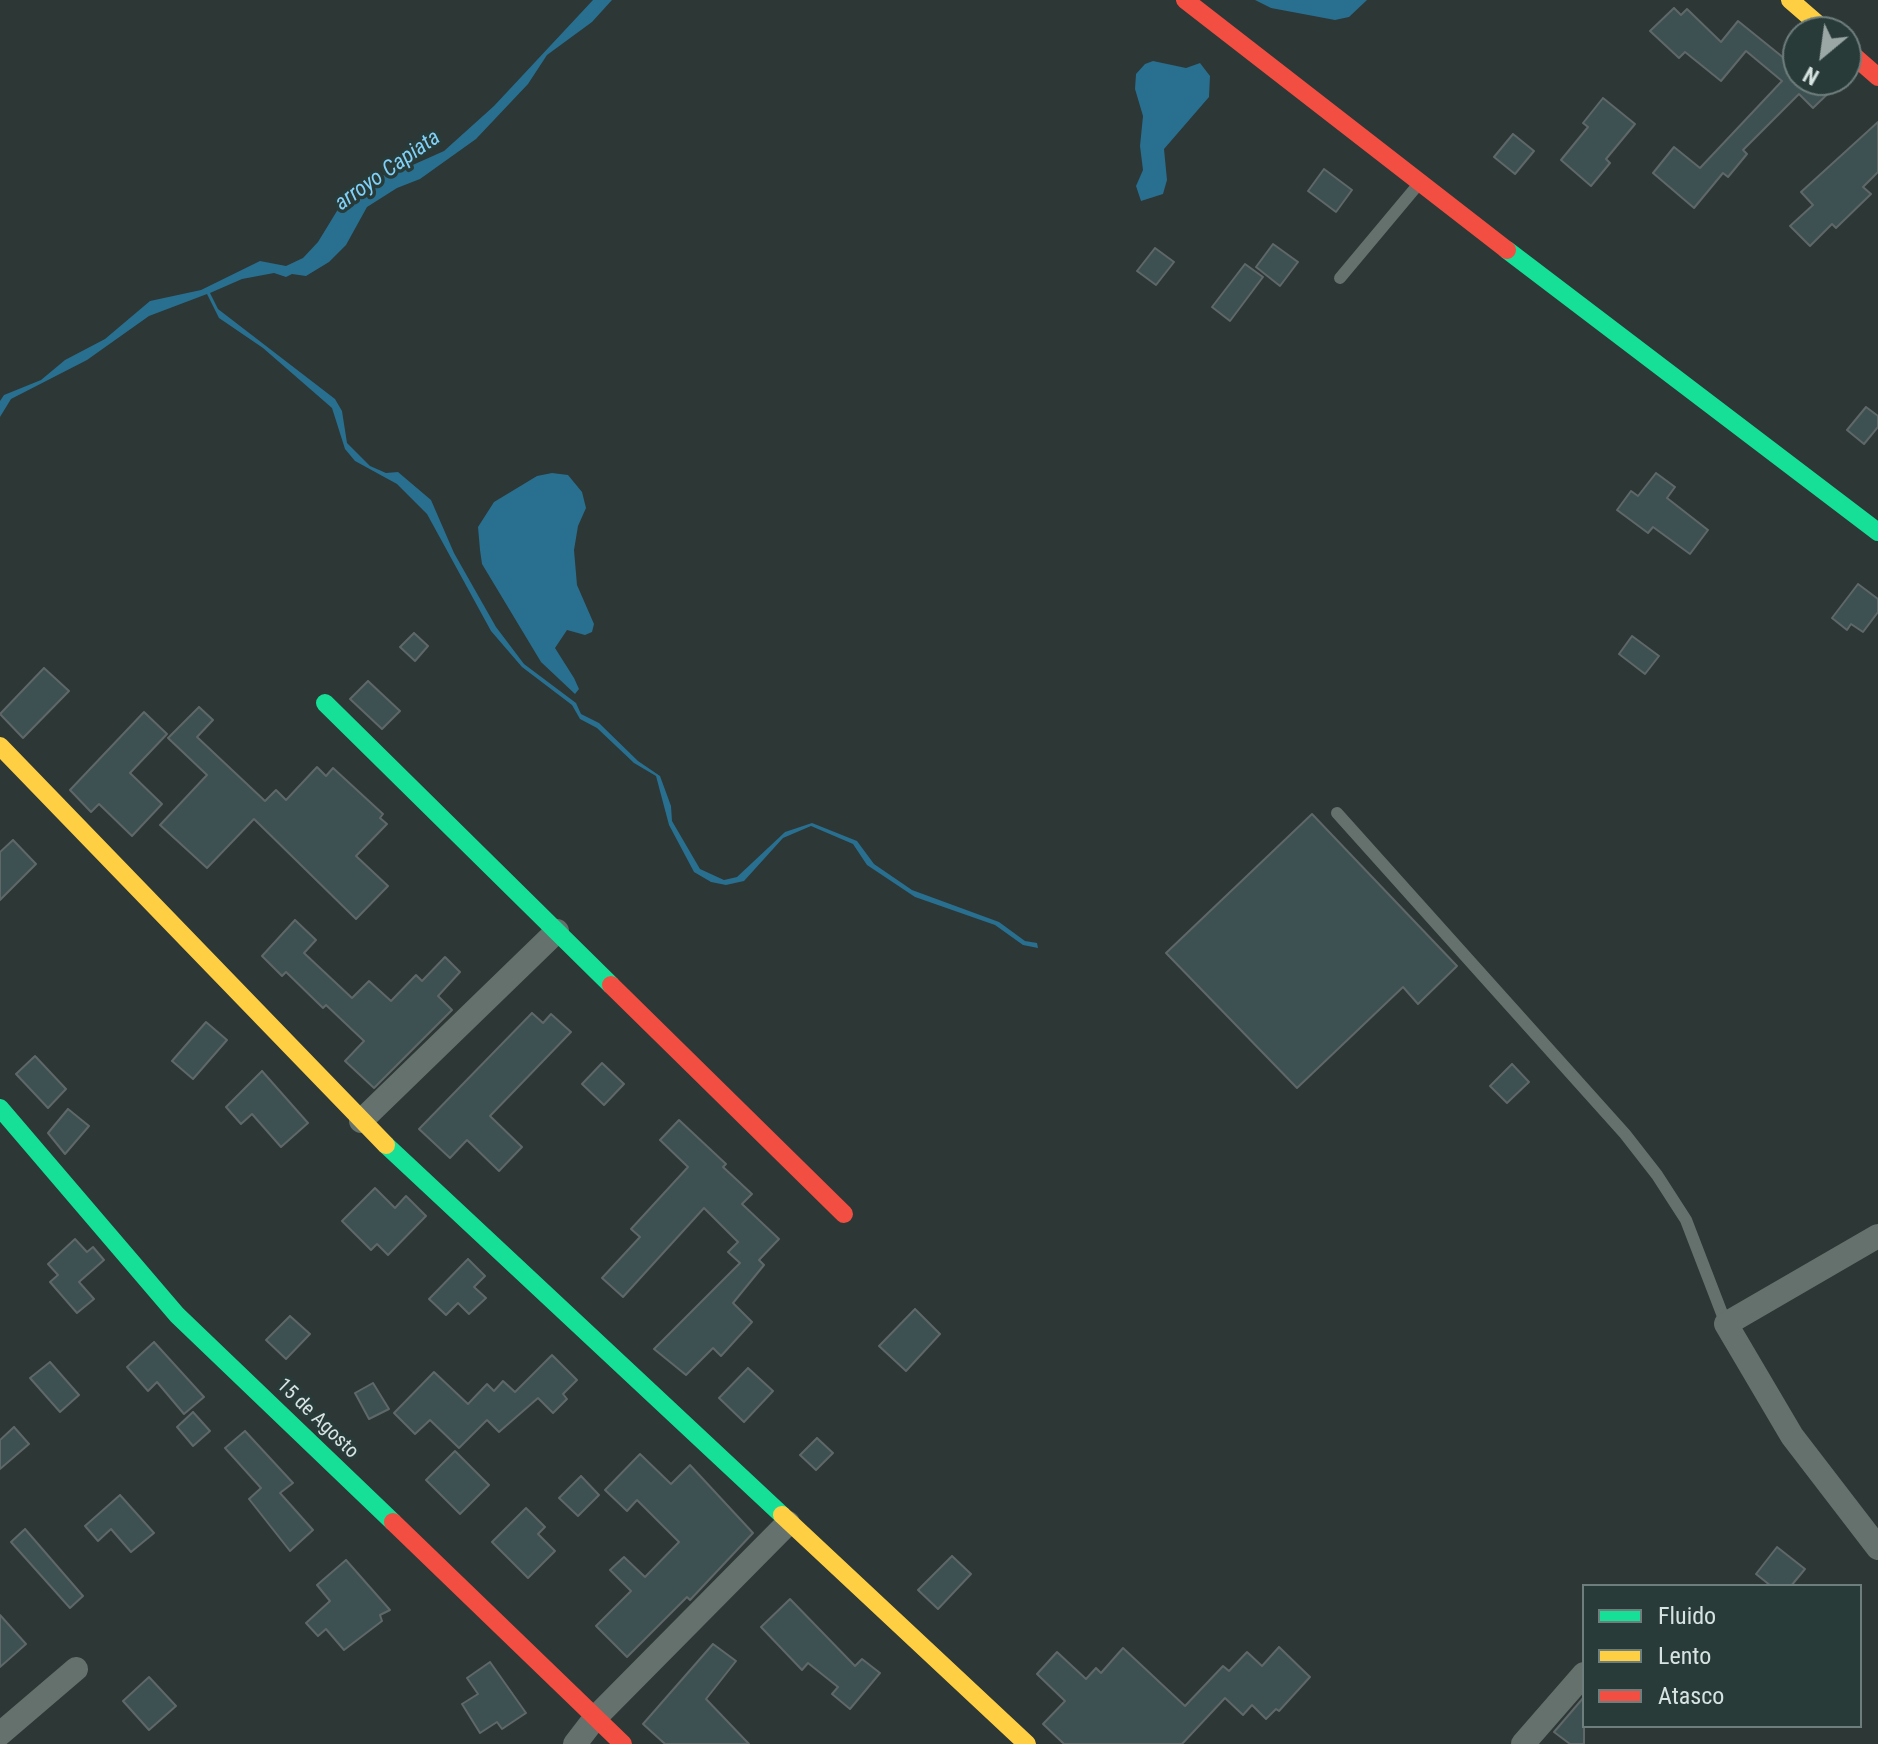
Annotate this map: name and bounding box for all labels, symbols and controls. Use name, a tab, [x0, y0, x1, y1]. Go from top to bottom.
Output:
north arrow	[1782, 16, 1862, 96]
text: N	[1799, 61, 1823, 90]
water label: arroyo Capiata	[330, 125, 446, 217]
street label: 15 de Agosto	[271, 1374, 363, 1464]
legend	[1582, 1584, 1862, 1728]
text: Fluido	[1658, 1602, 1716, 1630]
text: Lento	[1658, 1642, 1711, 1670]
text: Atasco	[1658, 1682, 1724, 1710]

